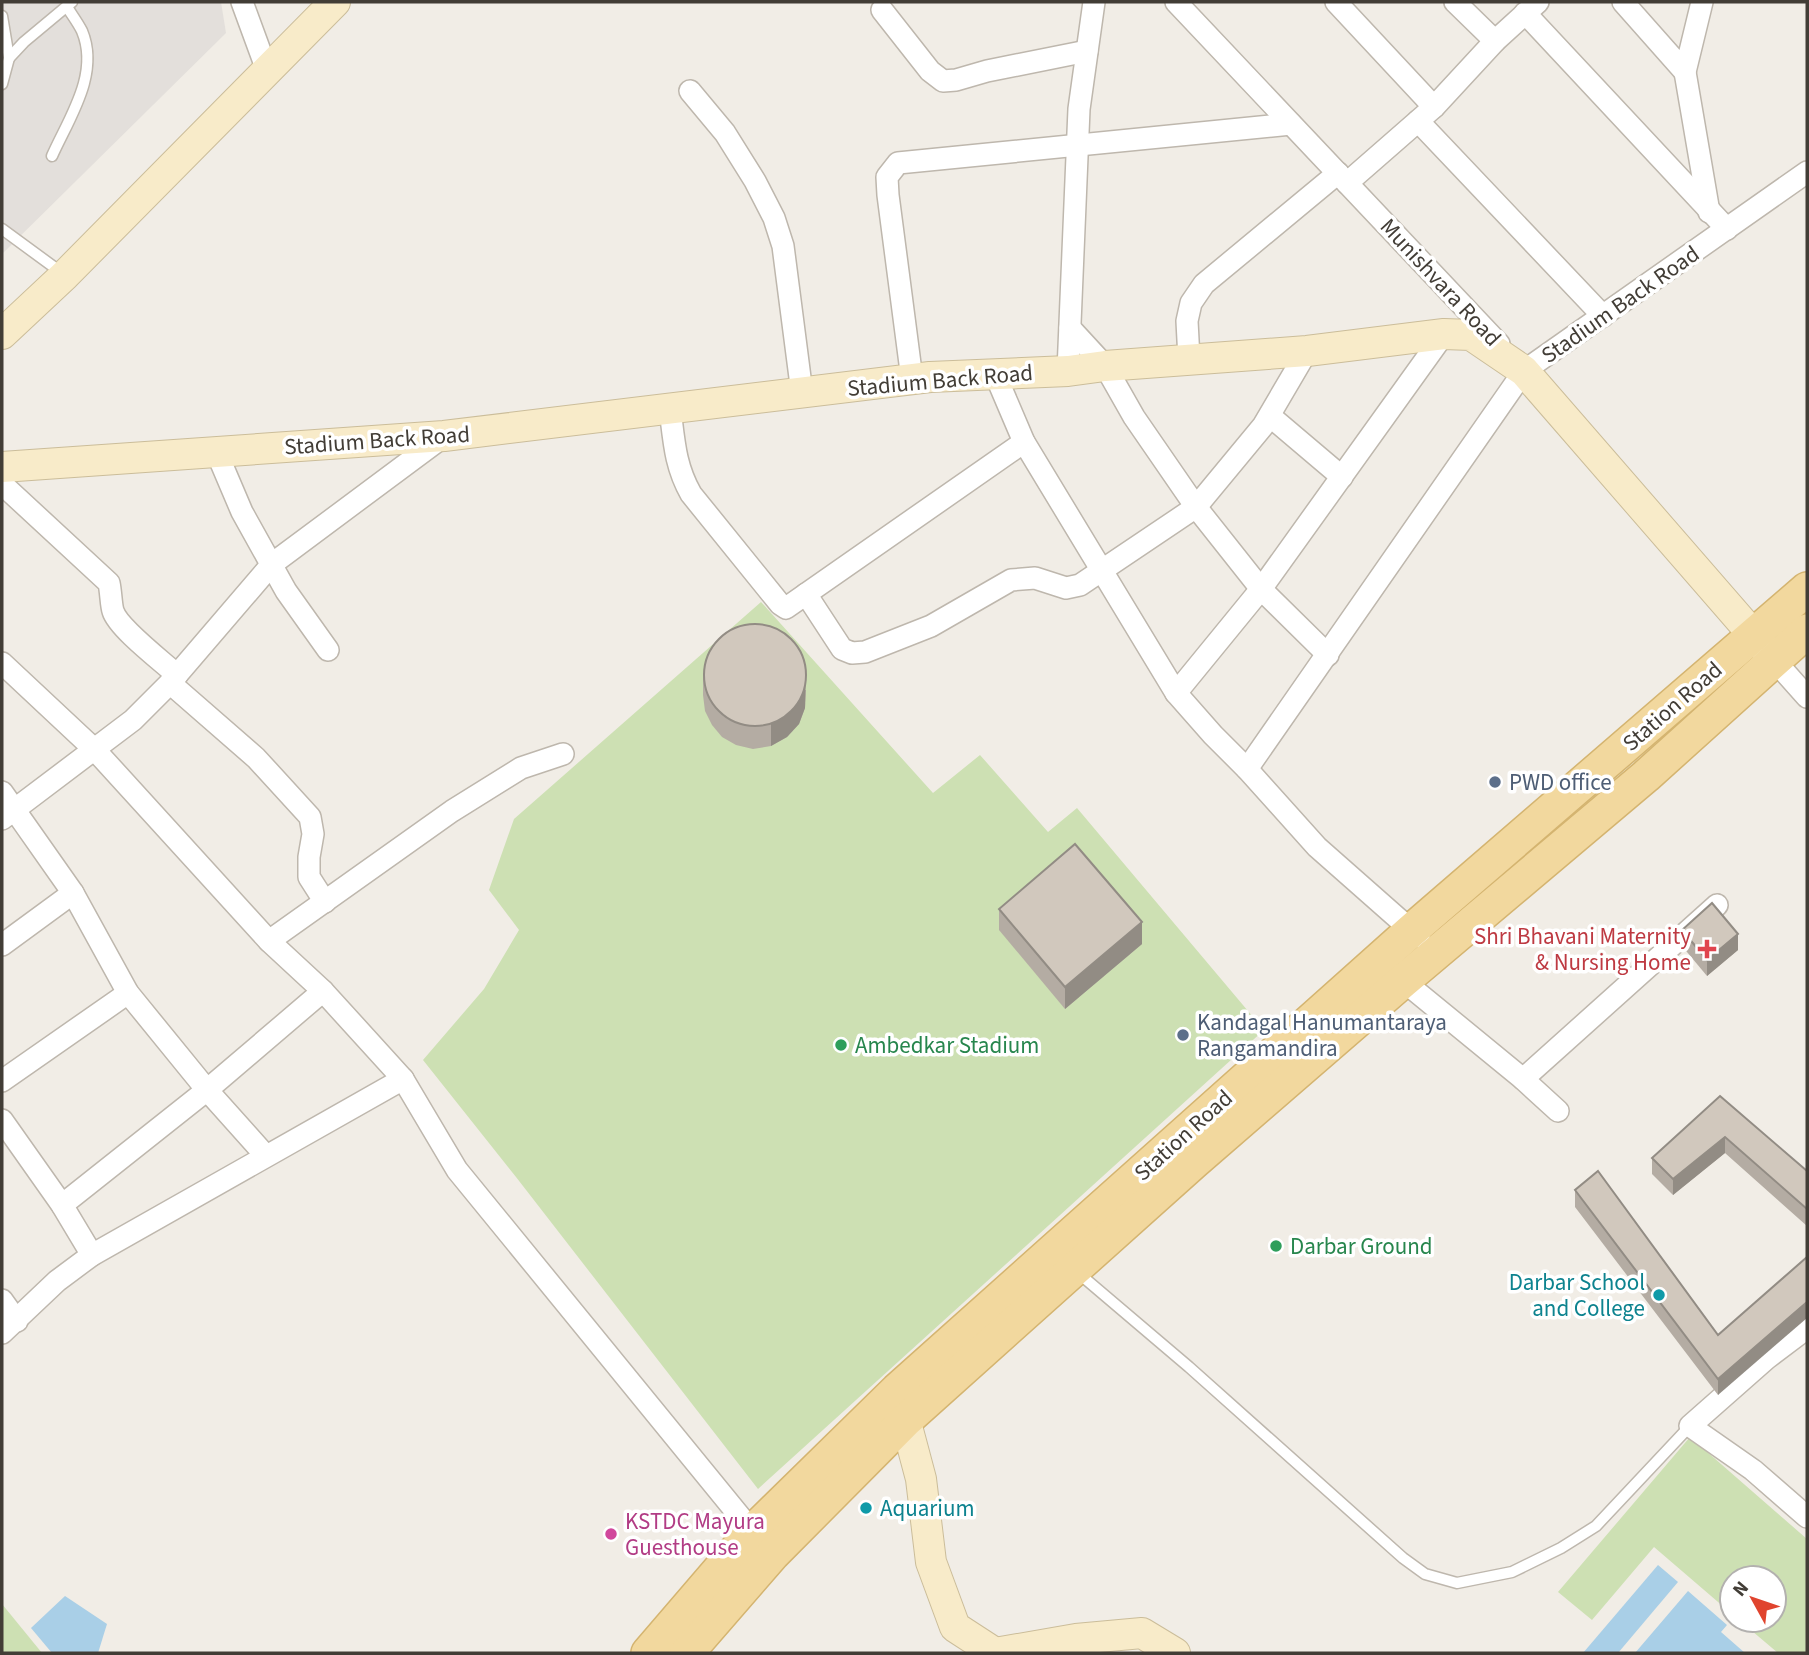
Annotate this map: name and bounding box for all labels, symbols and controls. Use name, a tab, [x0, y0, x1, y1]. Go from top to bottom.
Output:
street label: Munishvara Road	[1372, 211, 1509, 354]
street label: Stadium Back Road	[1535, 238, 1706, 371]
street label: Stadium Back Road	[846, 356, 1034, 405]
street label: Stadium Back Road	[283, 418, 471, 463]
street label: Station Road	[1615, 654, 1729, 759]
place label: PWD office	[1509, 766, 1612, 799]
marker: PWD office	[1487, 774, 1503, 790]
place label: Shri Bhavani Maternity & Nursing Home	[1474, 920, 1691, 979]
marker: Shri Bhavani Maternity & Nursing Home	[1697, 939, 1717, 959]
place label: Kandagal Hanumantaraya Rangamandira	[1197, 1006, 1447, 1065]
marker: Kandagal Hanumantaraya Rangamandira	[1175, 1027, 1191, 1043]
place label: Ambedkar Stadium	[855, 1029, 1039, 1062]
marker: Ambedkar Stadium	[833, 1037, 849, 1053]
street label: Station Road	[1127, 1082, 1240, 1189]
place label: Darbar Ground	[1290, 1230, 1433, 1263]
marker: Darbar Ground	[1268, 1238, 1284, 1254]
place label: Darbar School and College	[1509, 1266, 1645, 1325]
marker: Darbar School and College	[1651, 1287, 1667, 1303]
place label: Aquarium	[880, 1492, 975, 1525]
marker: Aquarium	[858, 1500, 874, 1516]
place label: KSTDC Mayura Guesthouse	[625, 1505, 765, 1564]
marker: KSTDC Mayura Guesthouse	[603, 1526, 619, 1542]
north arrow	[1718, 1564, 1788, 1634]
text: N	[1727, 1576, 1756, 1603]

